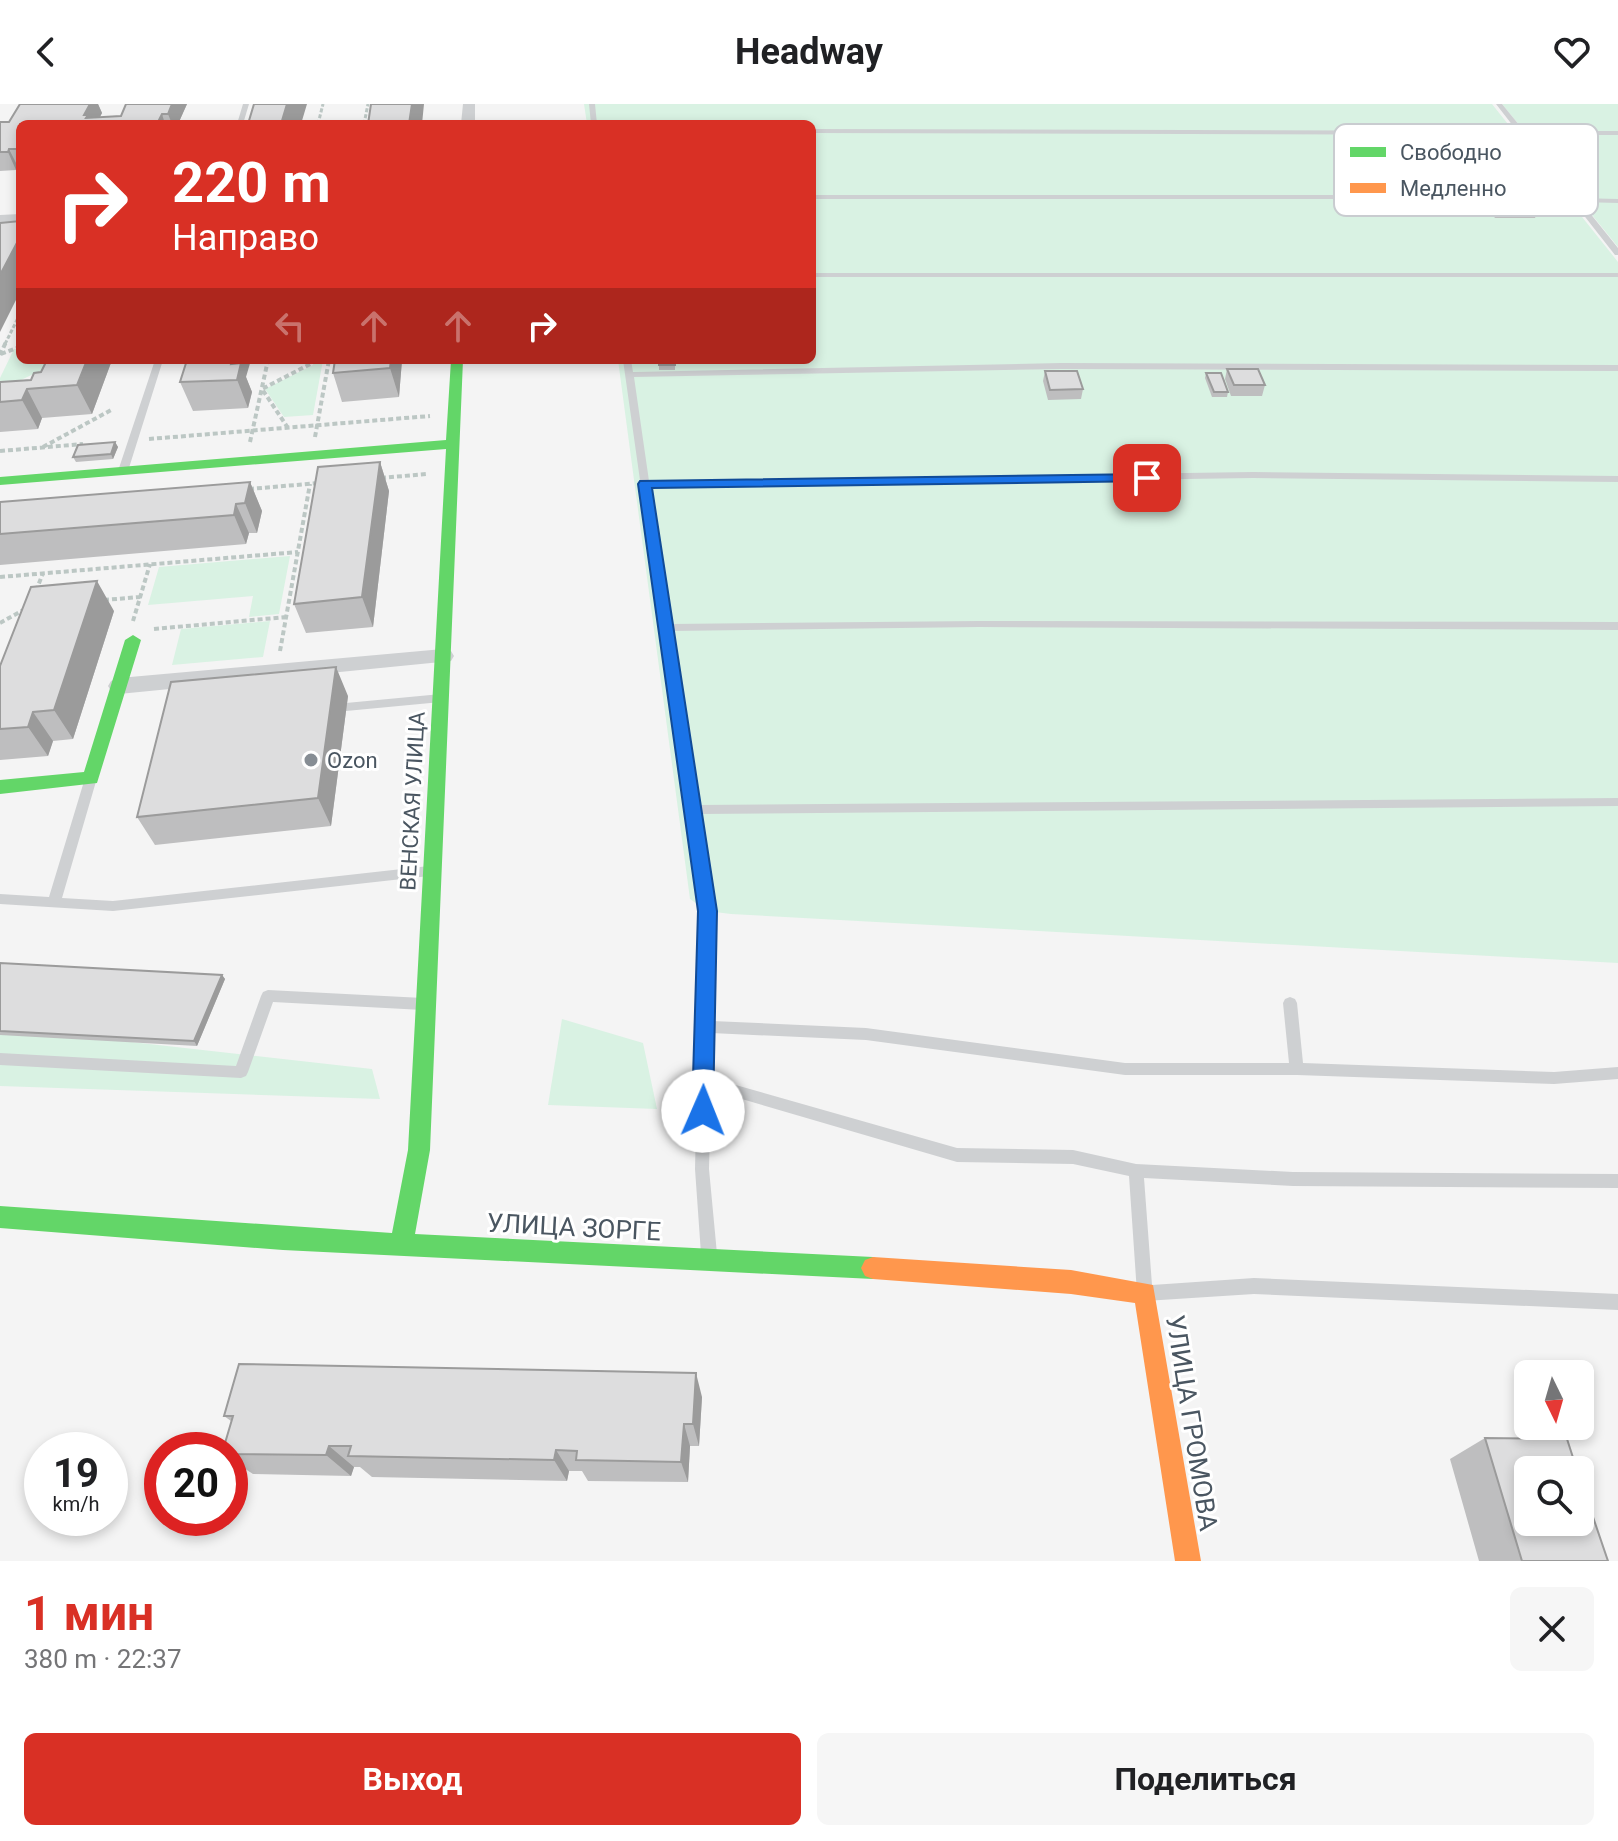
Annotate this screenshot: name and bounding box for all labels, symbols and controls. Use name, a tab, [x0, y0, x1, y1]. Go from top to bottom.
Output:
icon: back	[24, 30, 68, 74]
icon: heart	[1550, 30, 1594, 74]
text: Headway	[735, 31, 883, 73]
legend	[1334, 124, 1598, 216]
text: Свободно	[1400, 140, 1502, 165]
text: 220 m	[172, 150, 331, 216]
icon: right	[40, 152, 144, 256]
text: Медленно	[1400, 176, 1506, 201]
text: Направо	[172, 217, 319, 259]
icon: left	[268, 304, 312, 348]
icon: ahead	[352, 304, 396, 348]
icon: ahead	[436, 304, 480, 348]
icon: right	[520, 304, 564, 348]
pin	[1113, 444, 1181, 512]
icon: arrive	[1125, 456, 1169, 500]
street label: ВЕНСКАЯ УЛИЦА	[395, 710, 430, 891]
place label: Ozon	[327, 748, 378, 773]
marker: Ozon	[302, 751, 320, 769]
position arrow	[661, 1069, 745, 1153]
street label: УЛИЦА ЗОРГЕ	[486, 1207, 662, 1247]
street label: УЛИЦА ГРОМОВА	[1160, 1313, 1224, 1533]
north arrow	[1514, 1360, 1594, 1440]
map controls	[1514, 1360, 1594, 1536]
speed limit sign: 20	[144, 1432, 248, 1536]
text: 19	[53, 1450, 99, 1497]
button: search	[1514, 1456, 1594, 1536]
text: km/h	[53, 1492, 99, 1516]
text: 1 мин	[24, 1585, 154, 1642]
button: close	[1510, 1587, 1594, 1671]
text: 380 m · 22:37	[24, 1644, 182, 1674]
button: Выход	[24, 1733, 801, 1825]
button: Поделиться	[817, 1733, 1594, 1825]

